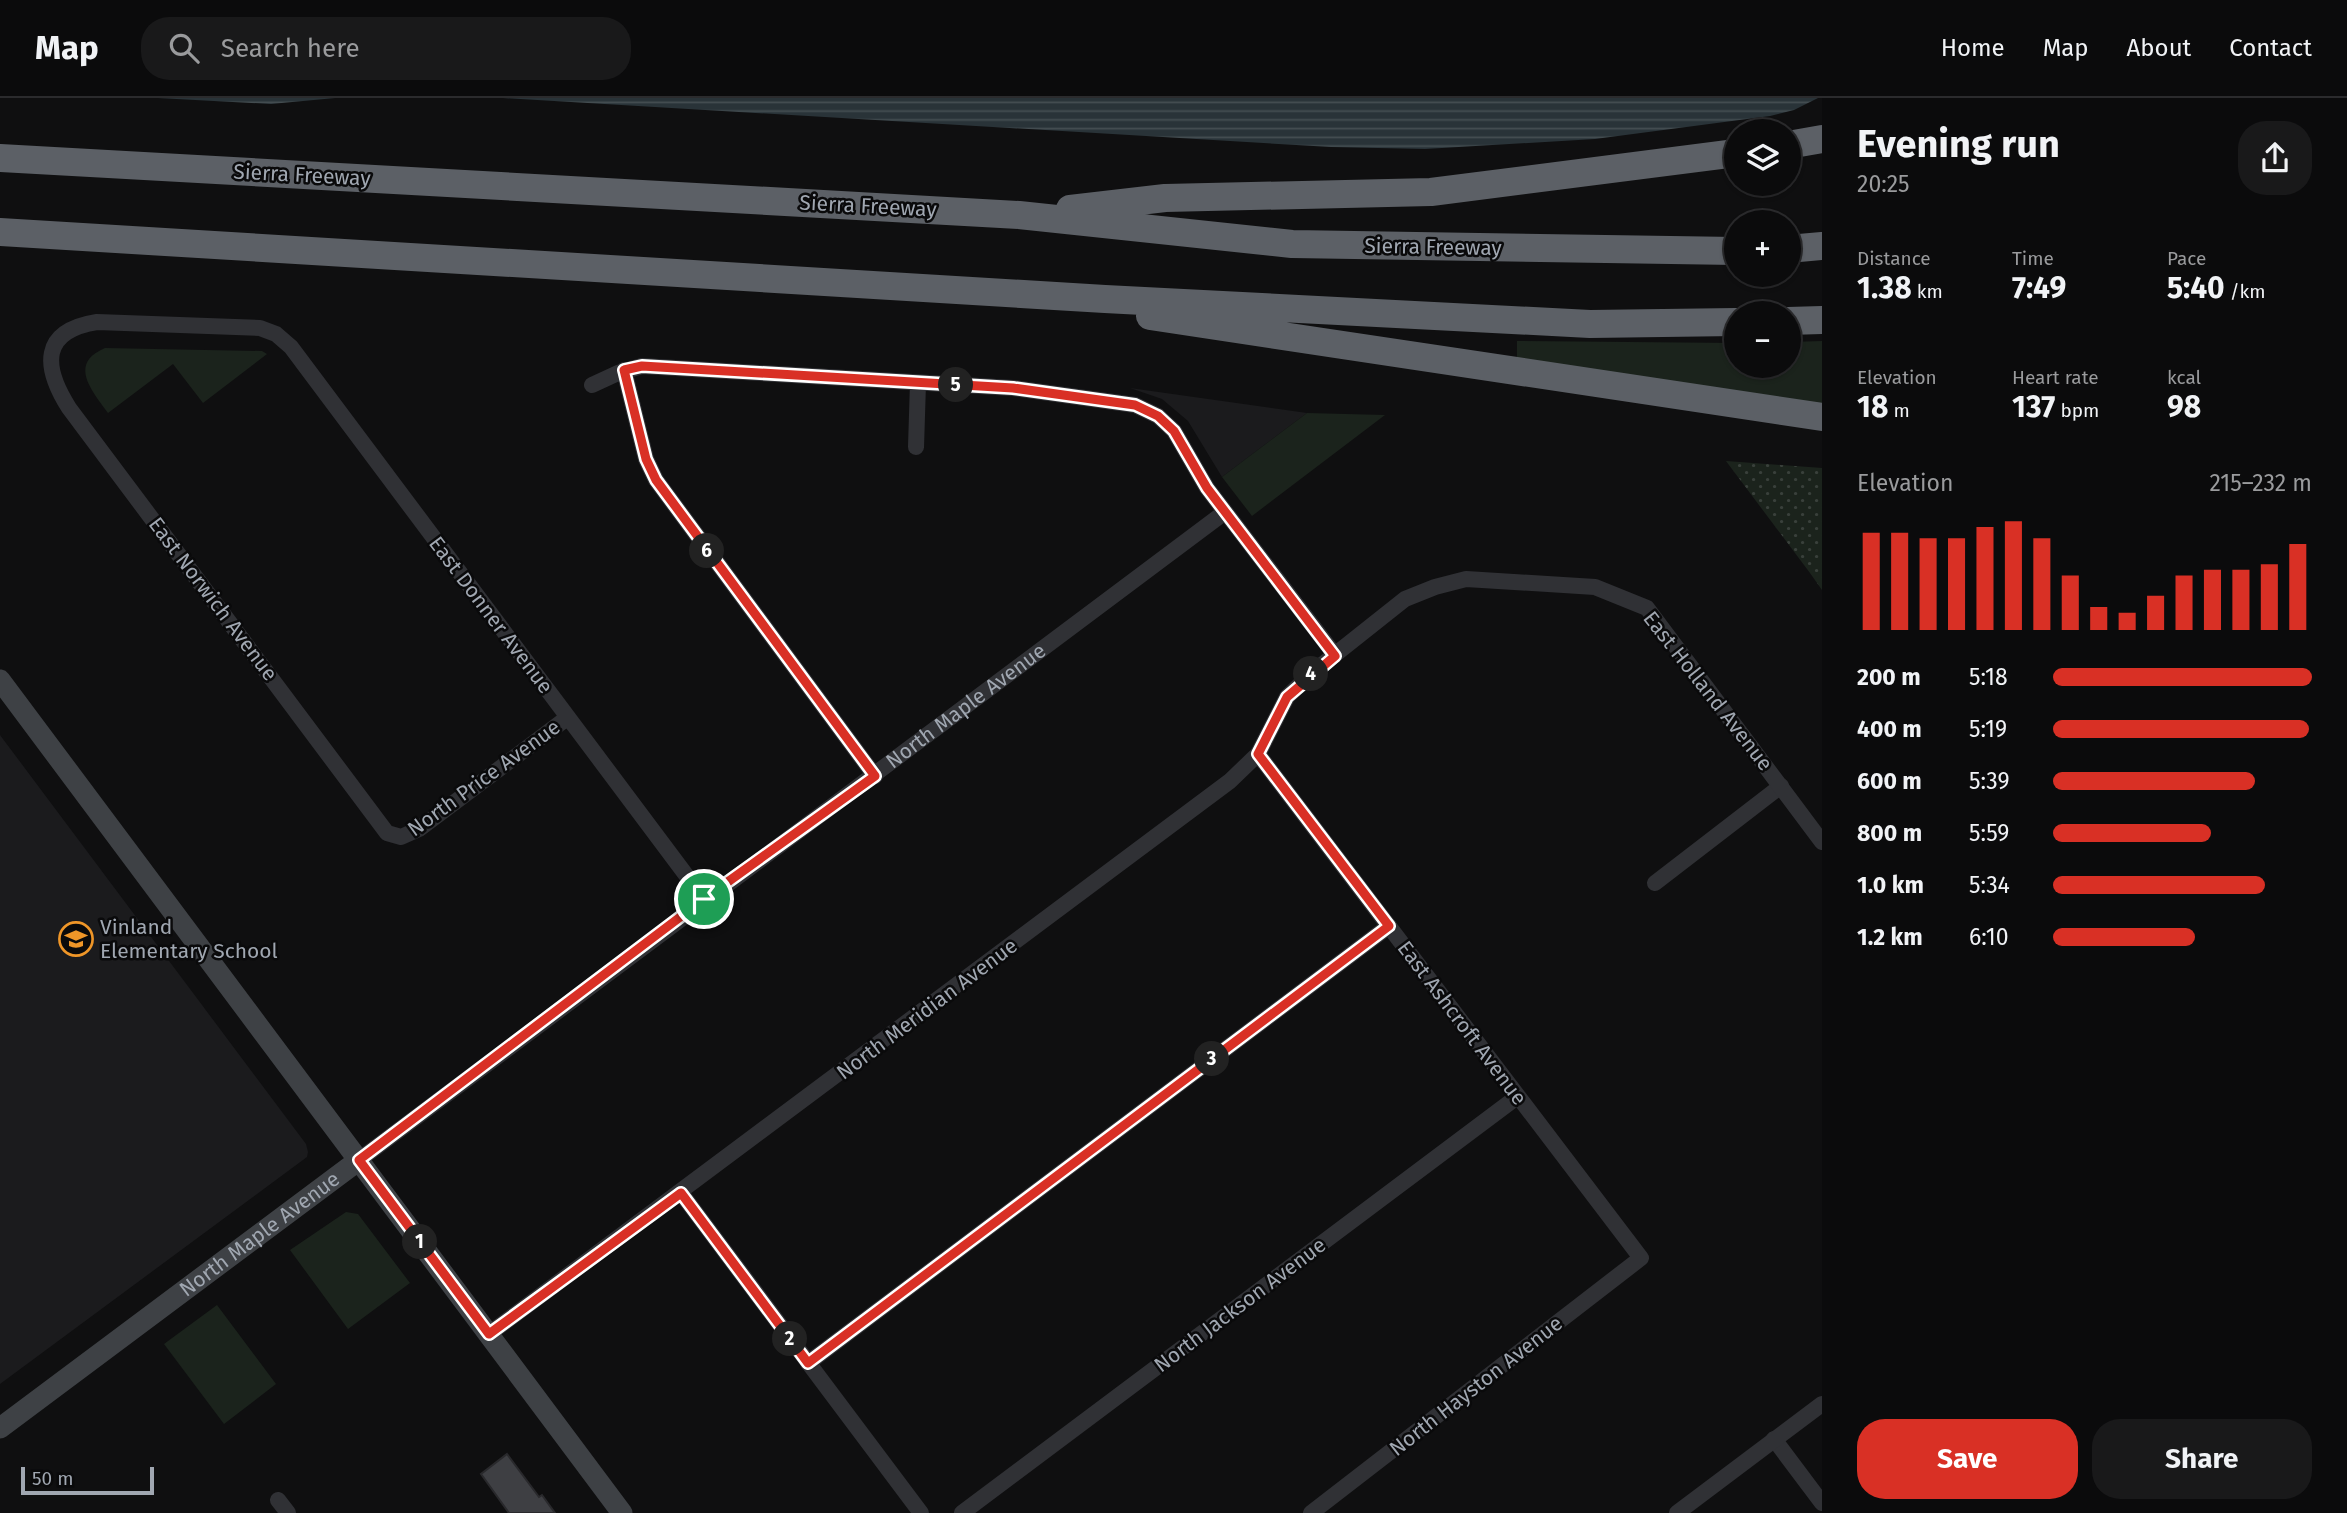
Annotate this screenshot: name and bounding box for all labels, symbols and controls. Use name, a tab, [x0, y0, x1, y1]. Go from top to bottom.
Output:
search box	[141, 17, 631, 80]
text: Map	[35, 28, 99, 68]
icon: search	[165, 29, 203, 67]
text: Search here	[221, 33, 360, 64]
text: Home	[1941, 34, 2005, 62]
text: Map	[2043, 34, 2089, 62]
text: About	[2127, 34, 2191, 62]
text: Contact	[2229, 34, 2312, 62]
map controls	[1724, 119, 1801, 378]
button: layers	[1724, 119, 1801, 196]
text: Evening run	[1857, 121, 2060, 167]
button: share	[2238, 121, 2312, 195]
street label: Sierra Freeway	[233, 158, 372, 192]
text: 20:25	[1857, 170, 1910, 198]
street label: Sierra Freeway	[799, 189, 938, 223]
button: +	[1724, 210, 1801, 287]
street label: Sierra Freeway	[1364, 233, 1503, 261]
text: Distance	[1857, 247, 1931, 270]
text: Time	[2012, 247, 2054, 270]
text: Pace	[2167, 247, 2206, 270]
text: 1.38	[1857, 270, 1912, 306]
text: 7:49	[2012, 270, 2066, 306]
text: 5:40	[2167, 270, 2225, 306]
text: km	[1912, 280, 1943, 303]
text: /km	[2225, 280, 2266, 303]
button: −	[1724, 301, 1801, 378]
text: Elevation	[1857, 366, 1937, 389]
text: Heart rate	[2012, 366, 2099, 389]
text: kcal	[2167, 366, 2201, 389]
pin: 5	[939, 368, 974, 402]
text: 5	[950, 373, 961, 396]
text: 18	[1857, 389, 1888, 425]
text: 137	[2012, 389, 2055, 425]
text: 98	[2167, 389, 2201, 425]
text: m	[1888, 399, 1910, 422]
text: bpm	[2055, 399, 2099, 422]
text: Elevation	[1857, 469, 1953, 497]
text: 215–232 m	[2209, 469, 2312, 497]
street label: East Norwich Avenue	[143, 512, 283, 686]
street label: East Donner Avenue	[423, 531, 559, 699]
pin: 6	[690, 533, 724, 568]
text: 6	[701, 539, 712, 562]
street label: East Holland Avenue	[1638, 606, 1778, 776]
street label: North Maple Avenue	[881, 638, 1051, 774]
pin: 4	[1294, 656, 1328, 692]
text: 4	[1305, 662, 1316, 685]
text: 200 m	[1857, 663, 1921, 691]
text: 5:18	[1969, 663, 2008, 691]
street label: North Price Avenue	[403, 714, 565, 842]
text: 400 m	[1857, 715, 1922, 743]
text: 5:19	[1969, 715, 2007, 743]
text: 600 m	[1857, 767, 1922, 795]
text: 5:39	[1969, 767, 2010, 795]
text: 800 m	[1857, 819, 1922, 847]
text: 5:59	[1969, 819, 2009, 847]
pin	[674, 869, 734, 929]
text: 1.0 km	[1857, 871, 1924, 899]
text: 5:34	[1969, 871, 2010, 899]
icon: arrive	[685, 880, 723, 918]
place label: Vinland Elementary School	[100, 914, 278, 964]
school or university icon: Vinland Elementary School	[57, 920, 95, 958]
text: 1.2 km	[1857, 923, 1923, 951]
text: 6:10	[1969, 923, 2009, 951]
street label: North Meridian Avenue	[832, 933, 1022, 1085]
street label: East Ashcroft Avenue	[1392, 936, 1532, 1110]
pin: 3	[1194, 1042, 1230, 1076]
text: 3	[1207, 1047, 1216, 1070]
street label: North Maple Avenue	[174, 1166, 345, 1302]
pin: 1	[402, 1224, 438, 1260]
text: 1	[415, 1230, 424, 1253]
street label: North Jackson Avenue	[1149, 1232, 1331, 1378]
street label: North Hayston Avenue	[1384, 1310, 1568, 1462]
pin: 2	[772, 1322, 808, 1356]
text: 2	[785, 1327, 794, 1350]
button: Save	[1857, 1419, 2078, 1499]
button: Share	[2092, 1419, 2312, 1499]
scale bar	[21, 1464, 154, 1496]
text: 50 m	[32, 1467, 73, 1490]

